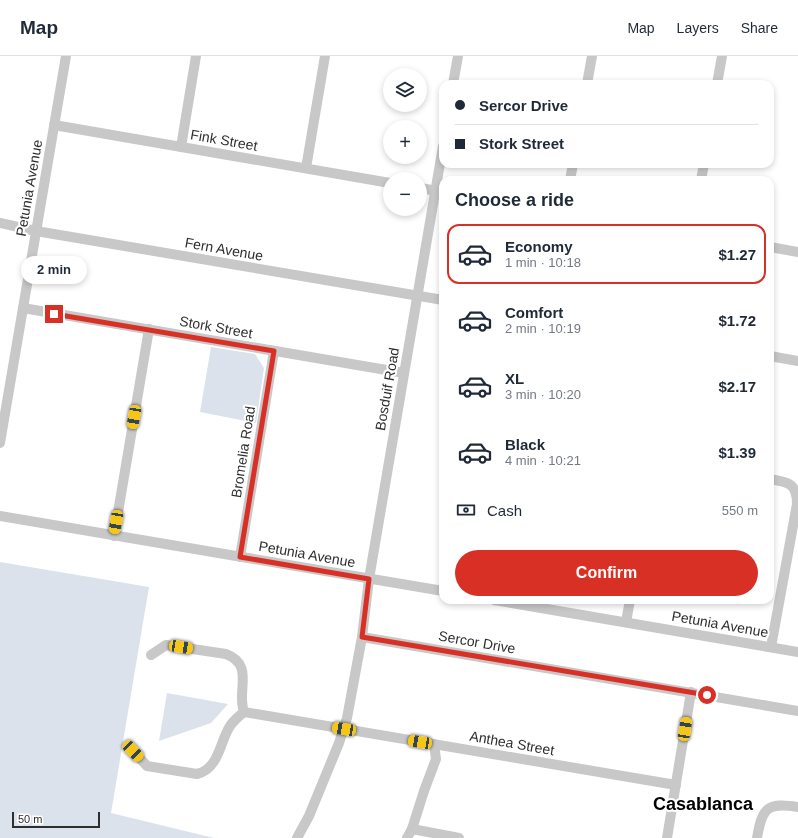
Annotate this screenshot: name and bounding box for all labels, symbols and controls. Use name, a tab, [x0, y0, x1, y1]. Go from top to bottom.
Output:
text: Map	[20, 17, 58, 38]
text: Map	[627, 20, 655, 36]
text: Layers	[677, 20, 719, 36]
text: Share	[741, 20, 778, 36]
map controls	[383, 68, 427, 216]
button: layers	[383, 68, 427, 112]
text: Sercor Drive	[479, 97, 568, 114]
button: +	[383, 120, 427, 164]
street label: Fink Street	[189, 126, 259, 154]
text: Stork Street	[479, 135, 564, 152]
street label: Petunia Avenue	[13, 138, 45, 238]
button: −	[383, 172, 427, 216]
text: Choose a ride	[455, 190, 574, 210]
street label: Fern Avenue	[184, 234, 265, 264]
icon: car	[457, 236, 493, 272]
text: Economy	[505, 238, 573, 255]
text: $1.27	[718, 246, 756, 263]
text: 1 min · 10:18	[505, 255, 581, 270]
callout: 2 min	[21, 256, 87, 284]
text: 2 min	[37, 262, 71, 277]
icon: car	[457, 302, 493, 338]
text: Comfort	[505, 304, 563, 321]
route end	[45, 305, 63, 323]
text: $1.72	[718, 312, 756, 329]
street label: Stork Street	[178, 313, 254, 341]
text: 2 min · 10:19	[505, 321, 581, 336]
street label: Bosduif Road	[372, 346, 402, 432]
icon: car	[457, 368, 493, 404]
text: XL	[505, 370, 524, 387]
text: $2.17	[718, 378, 756, 395]
text: 3 min · 10:20	[505, 387, 581, 402]
car	[126, 404, 142, 430]
street label: Bromelia Road	[228, 405, 258, 499]
icon: car	[457, 434, 493, 470]
text: Black	[505, 436, 545, 453]
text: $1.39	[718, 444, 756, 461]
text: 4 min · 10:21	[505, 453, 581, 468]
icon: cash	[455, 499, 477, 521]
text: Cash	[487, 502, 522, 519]
text: 550 m	[722, 503, 758, 518]
car	[108, 509, 124, 535]
street label: Petunia Avenue	[257, 538, 357, 570]
button: Confirm	[455, 550, 758, 596]
street label: Petunia Avenue	[670, 608, 770, 640]
street label: Sercor Drive	[437, 627, 517, 657]
car	[168, 639, 194, 655]
route start	[698, 686, 716, 704]
car	[677, 716, 693, 742]
car	[331, 721, 357, 737]
street label: Anthea Street	[468, 728, 556, 758]
car	[407, 734, 433, 750]
car	[120, 738, 146, 764]
district label: Casablanca	[653, 794, 754, 814]
scale bar	[12, 810, 100, 829]
text: 50 m	[18, 813, 42, 825]

